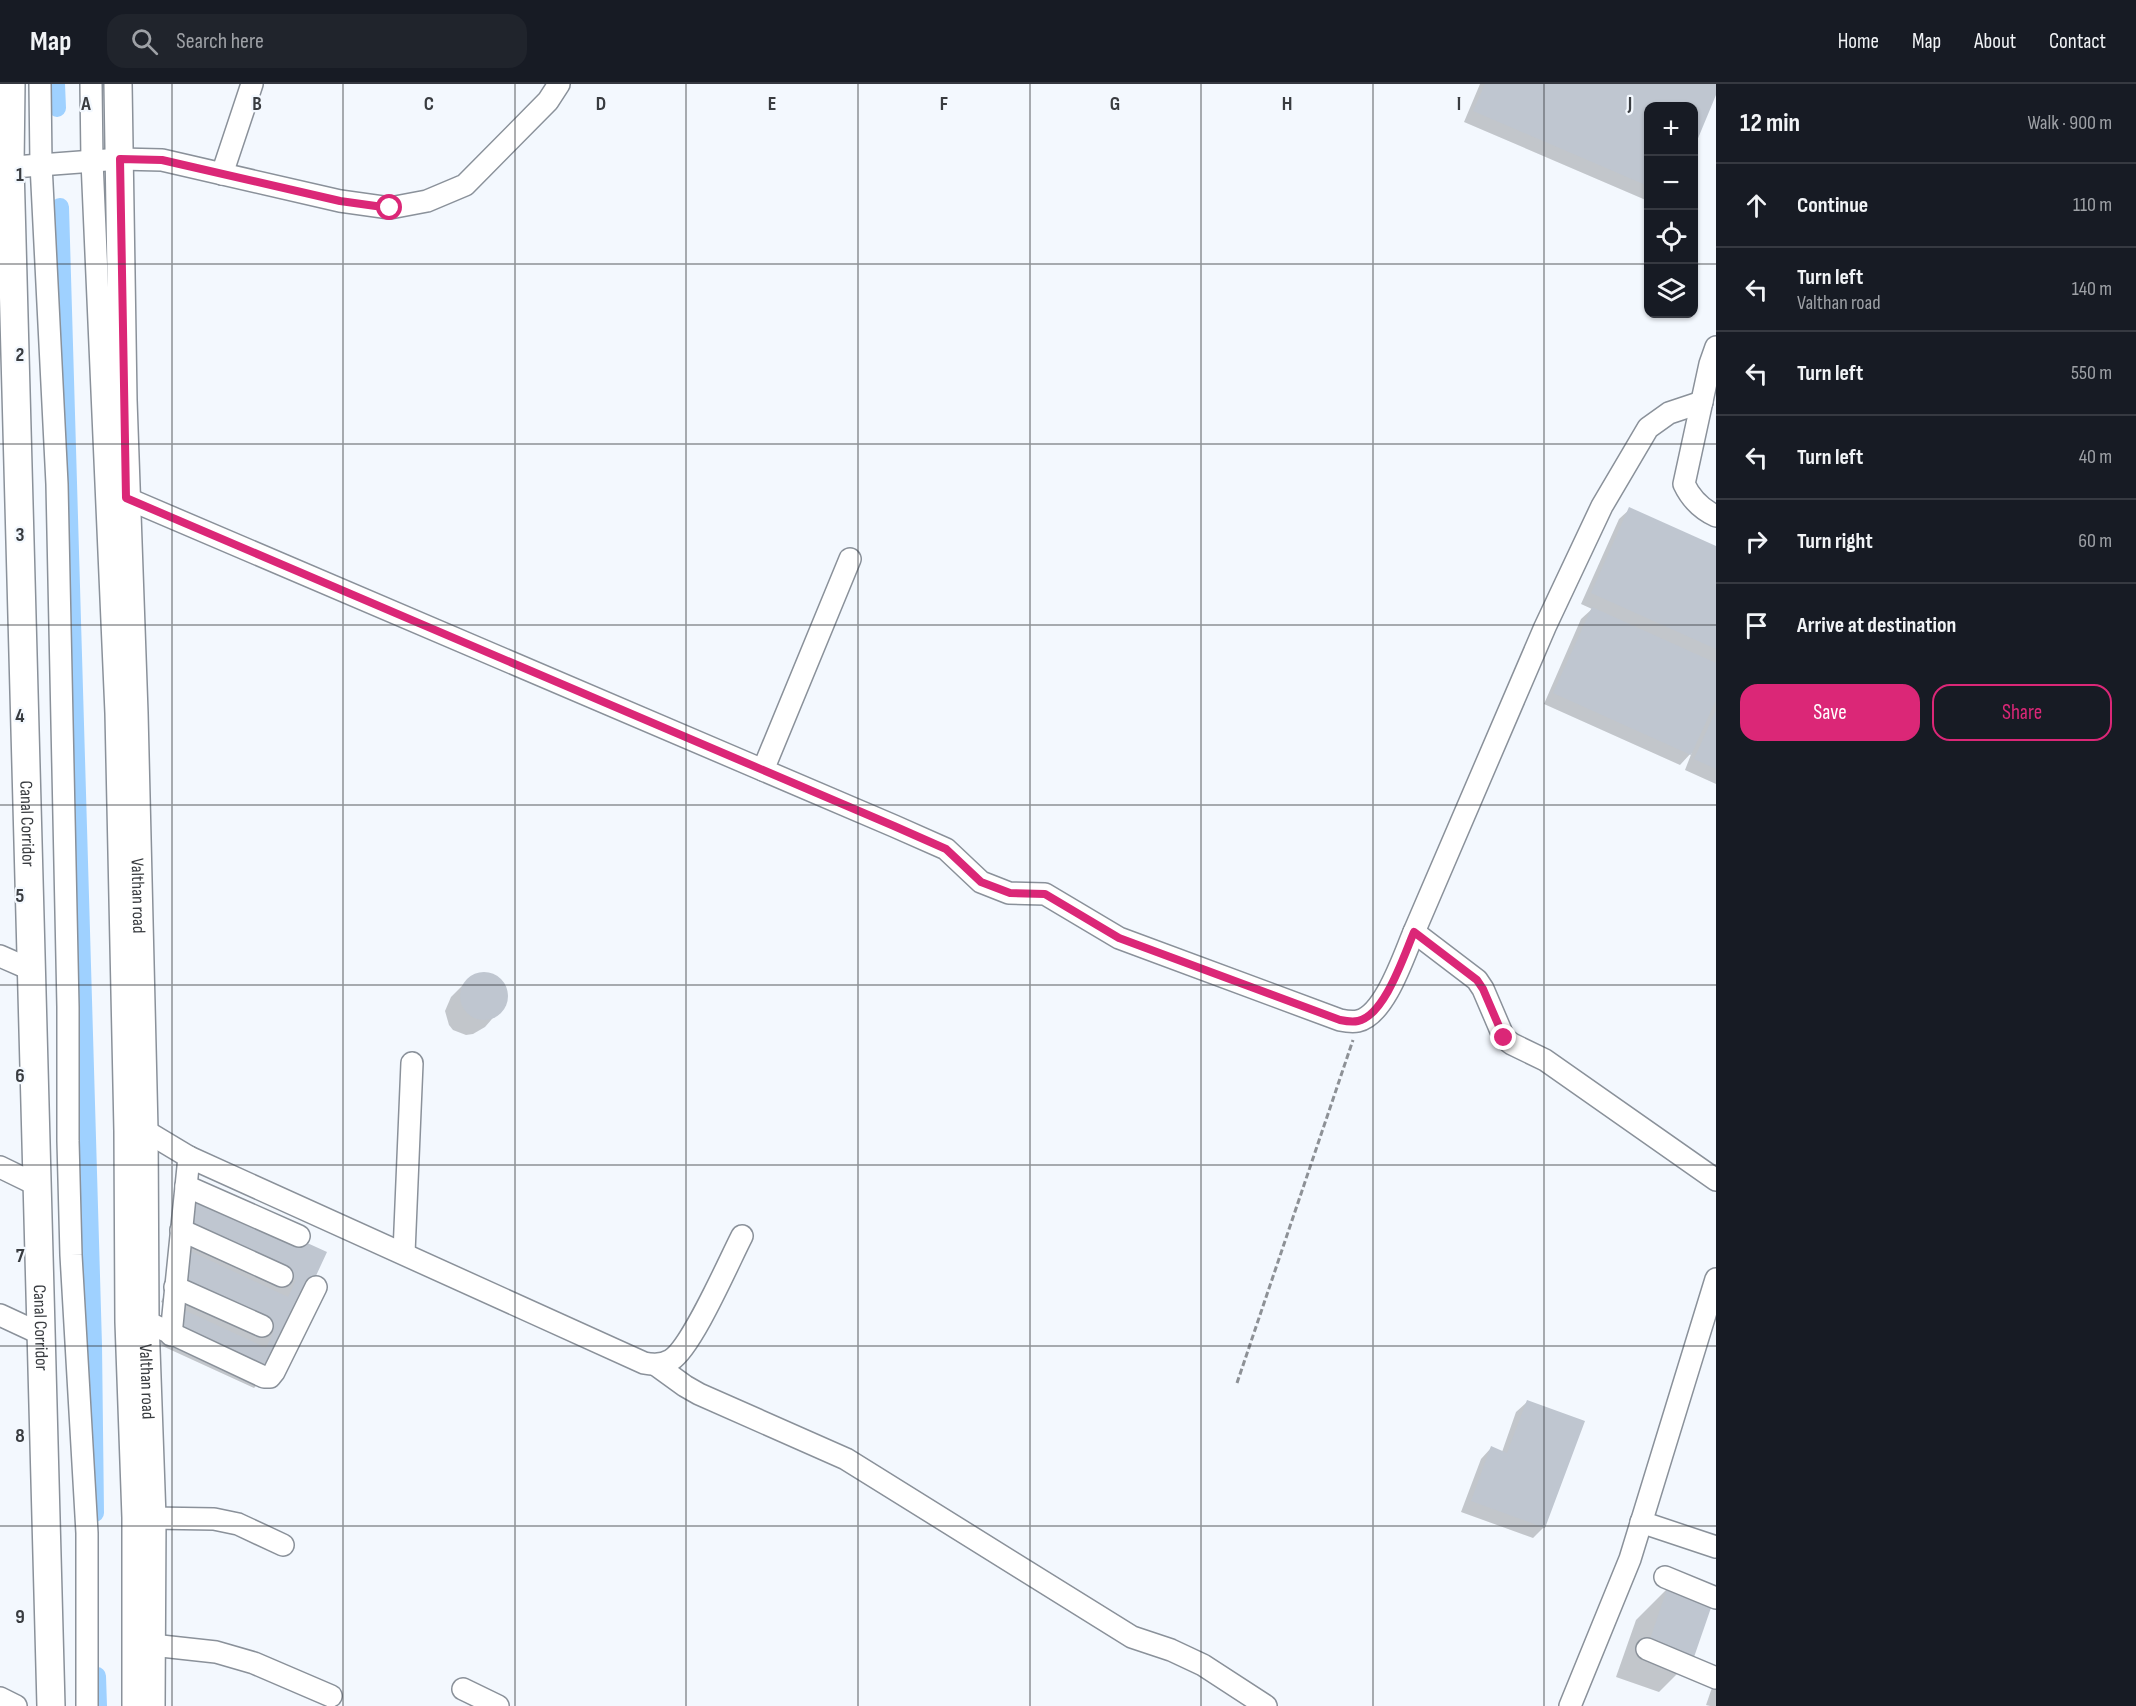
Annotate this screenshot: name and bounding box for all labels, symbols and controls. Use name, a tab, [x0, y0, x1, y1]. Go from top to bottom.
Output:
search box	[107, 14, 527, 68]
text: Map	[30, 25, 71, 58]
icon: search	[128, 25, 161, 58]
text: Search here	[176, 28, 264, 55]
text: Home	[1838, 29, 1879, 54]
text: Map	[1912, 29, 1941, 54]
text: About	[1974, 29, 2016, 54]
text: Contact	[2049, 29, 2106, 54]
text: A	[80, 92, 91, 116]
text: B	[252, 92, 262, 116]
text: C	[424, 92, 434, 116]
text: D	[596, 92, 606, 116]
text: E	[768, 92, 776, 116]
text: F	[940, 92, 948, 116]
text: G	[1110, 92, 1120, 116]
text: H	[1282, 92, 1292, 116]
text: I	[1457, 92, 1461, 116]
text: J	[1627, 92, 1632, 116]
map controls	[1644, 102, 1698, 318]
button: +	[1644, 102, 1698, 156]
text: 12 min	[1740, 108, 1800, 139]
text: Walk · 900 m	[2027, 111, 2112, 135]
button: −	[1644, 156, 1698, 210]
text: 1	[16, 163, 24, 187]
icon: ahead	[1740, 189, 1773, 222]
text: Continue	[1797, 192, 1868, 219]
text: 110 m	[2073, 193, 2112, 217]
route start	[376, 194, 402, 220]
button: locate	[1644, 210, 1698, 264]
button: layers	[1644, 264, 1698, 318]
text: Turn left	[1797, 264, 1863, 291]
icon: left	[1740, 273, 1773, 306]
text: 140 m	[2072, 277, 2112, 301]
text: Valthan road	[1797, 291, 1881, 315]
text: 2	[16, 343, 24, 367]
icon: left	[1740, 357, 1773, 390]
text: Turn left	[1797, 360, 1863, 387]
text: 550 m	[2071, 361, 2112, 385]
icon: left	[1740, 441, 1773, 474]
text: Turn left	[1797, 444, 1863, 471]
text: 40 m	[2079, 445, 2112, 469]
text: 3	[16, 523, 25, 547]
icon: right	[1740, 525, 1773, 558]
text: Turn right	[1797, 528, 1873, 555]
text: 60 m	[2078, 529, 2112, 553]
icon: arrive	[1740, 609, 1773, 642]
text: Arrive at destination	[1797, 612, 1956, 639]
button: Save	[1740, 684, 1920, 741]
button: Share	[1932, 684, 2112, 741]
text: 4	[15, 704, 25, 728]
street label: Canal Corridor	[16, 780, 39, 867]
street label: Valthan road	[127, 858, 150, 934]
text: 5	[16, 884, 25, 908]
route end	[1490, 1024, 1516, 1050]
text: 6	[15, 1064, 25, 1088]
text: 7	[16, 1244, 25, 1268]
street label: Canal Corridor	[29, 1284, 53, 1371]
street label: Valthan road	[135, 1344, 159, 1420]
text: 8	[15, 1424, 25, 1448]
text: 9	[15, 1605, 25, 1629]

